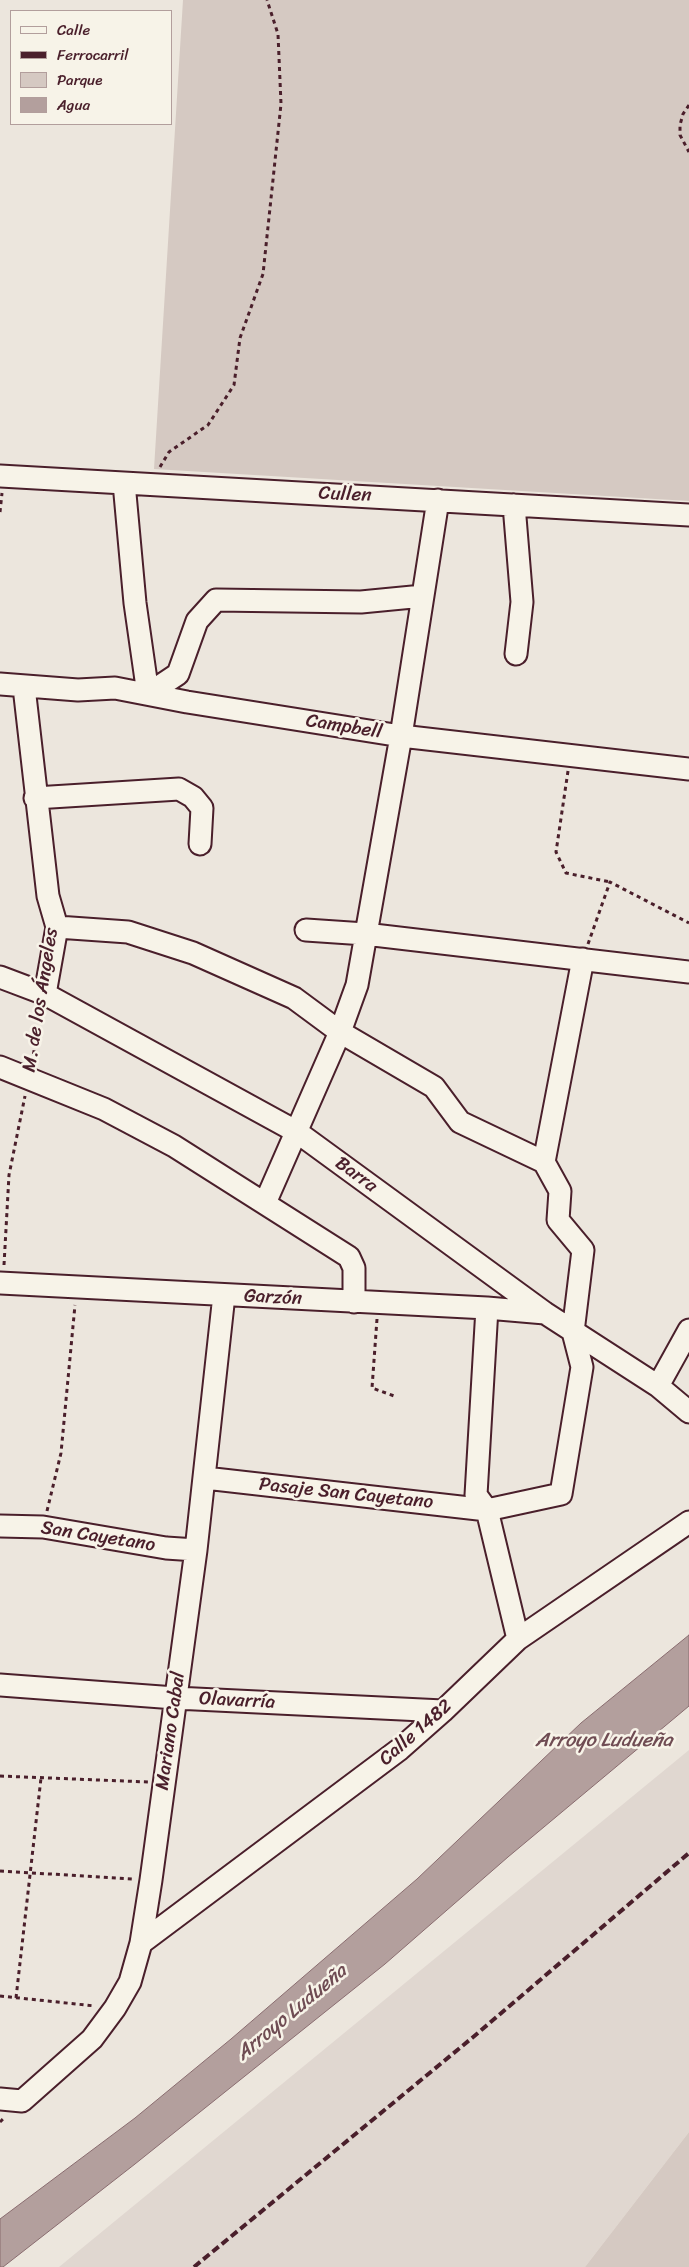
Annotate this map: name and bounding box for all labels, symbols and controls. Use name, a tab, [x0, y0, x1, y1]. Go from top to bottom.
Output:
legend	[10, 10, 172, 125]
text: Calle	[57, 17, 90, 43]
text: Ferrocarril	[57, 42, 129, 68]
text: Parque	[57, 67, 102, 93]
text: Agua	[57, 92, 90, 118]
street label: Cullen	[318, 482, 372, 508]
street label: Campbell	[304, 710, 384, 744]
street label: M. de los Ángeles	[18, 926, 64, 1074]
street label: Barra	[330, 1152, 382, 1198]
street label: Garzón	[243, 1285, 303, 1311]
street label: Pasaje San Cayetano	[258, 1474, 434, 1514]
street label: San Cayetano	[39, 1517, 157, 1557]
street label: Mariano Cabal	[151, 1670, 191, 1792]
street label: Olavarría	[198, 1688, 276, 1714]
street label: Calle 1482	[375, 1695, 457, 1771]
water label: Arroyo Ludueña	[536, 1729, 672, 1753]
water label: Arroyo Ludueña	[232, 1960, 352, 2066]

